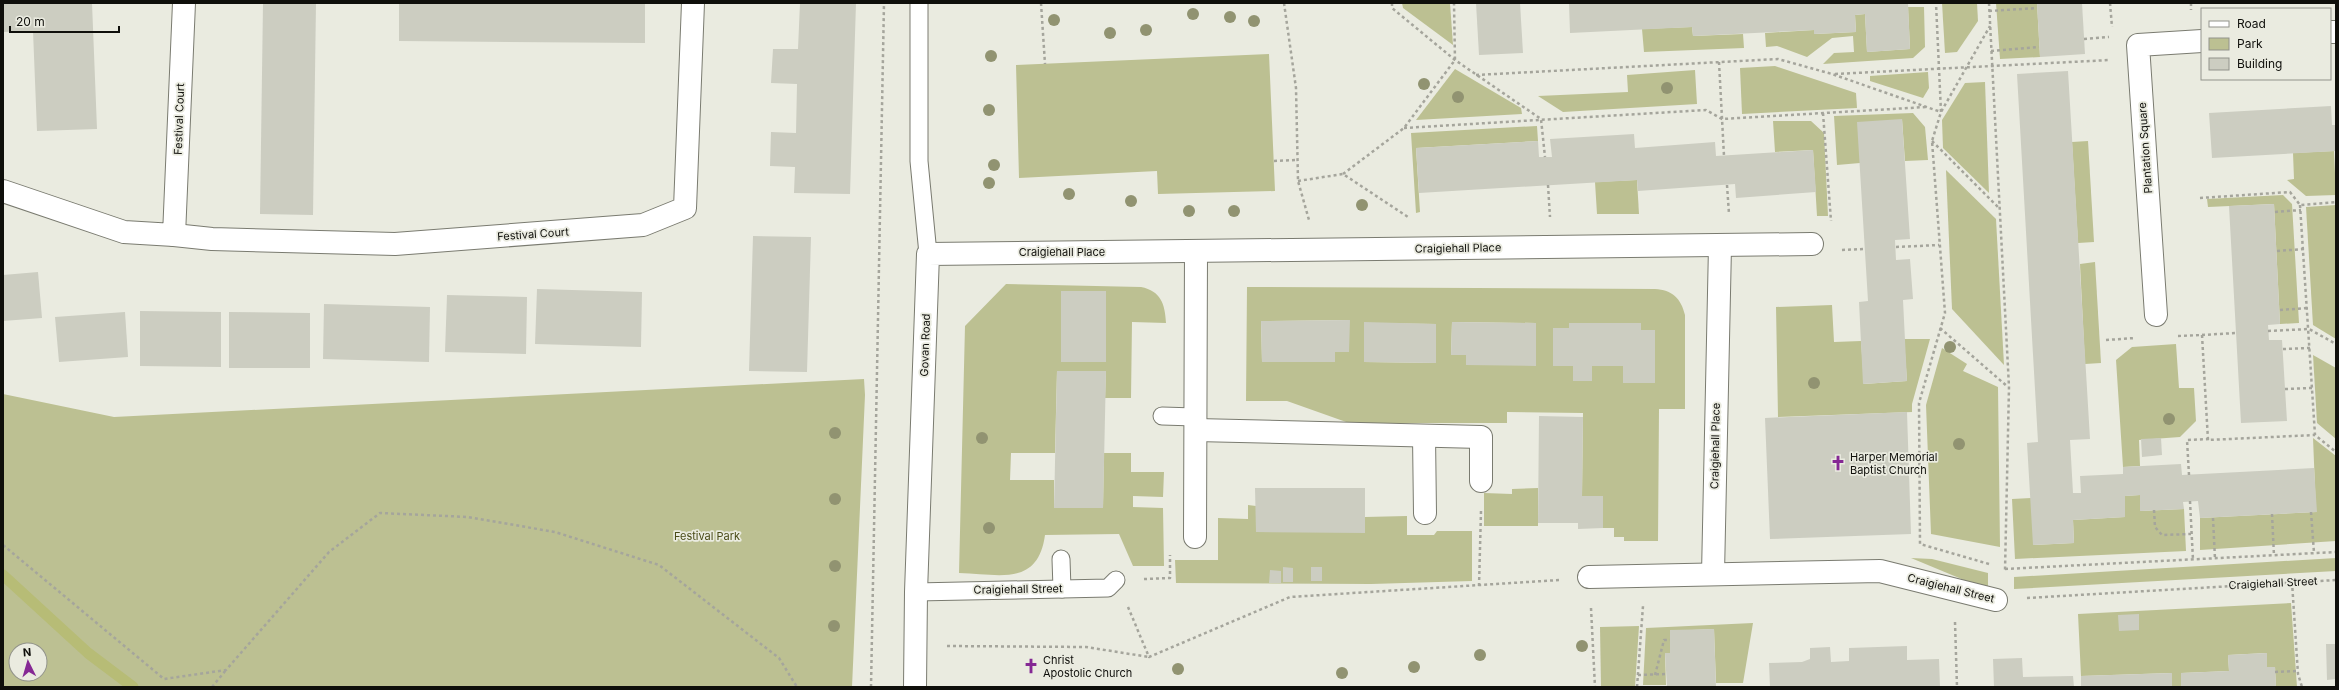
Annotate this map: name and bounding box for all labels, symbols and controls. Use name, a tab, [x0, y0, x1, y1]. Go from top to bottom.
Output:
scale bar	[10, 8, 119, 34]
legend	[2201, 8, 2331, 80]
text: 20 m	[16, 14, 45, 29]
text: Road	[2237, 16, 2266, 31]
text: Park	[2237, 36, 2263, 51]
text: Building	[2237, 56, 2282, 71]
street label: Festival Court	[171, 83, 187, 155]
street label: Plantation Square	[2135, 102, 2155, 194]
street label: Festival Court	[497, 224, 570, 243]
street label: Craigiehall Place	[1415, 240, 1501, 256]
street label: Craigiehall Place	[1019, 245, 1105, 259]
street label: Govan Road	[917, 313, 933, 377]
street label: Craigiehall Place	[1707, 403, 1723, 489]
place label: Harper Memorial Baptist Church	[1850, 450, 1937, 477]
church icon: Harper Memorial Baptist Church	[1829, 454, 1847, 472]
park label: Festival Park	[674, 529, 740, 543]
street label: Craigiehall Street	[1906, 570, 1996, 606]
street label: Craigiehall Street	[2228, 574, 2318, 592]
street label: Craigiehall Street	[973, 581, 1063, 597]
north arrow	[8, 642, 48, 682]
text: N	[22, 645, 32, 659]
place label: Christ Apostolic Church	[1043, 653, 1132, 680]
church icon: Christ Apostolic Church	[1022, 657, 1040, 675]

